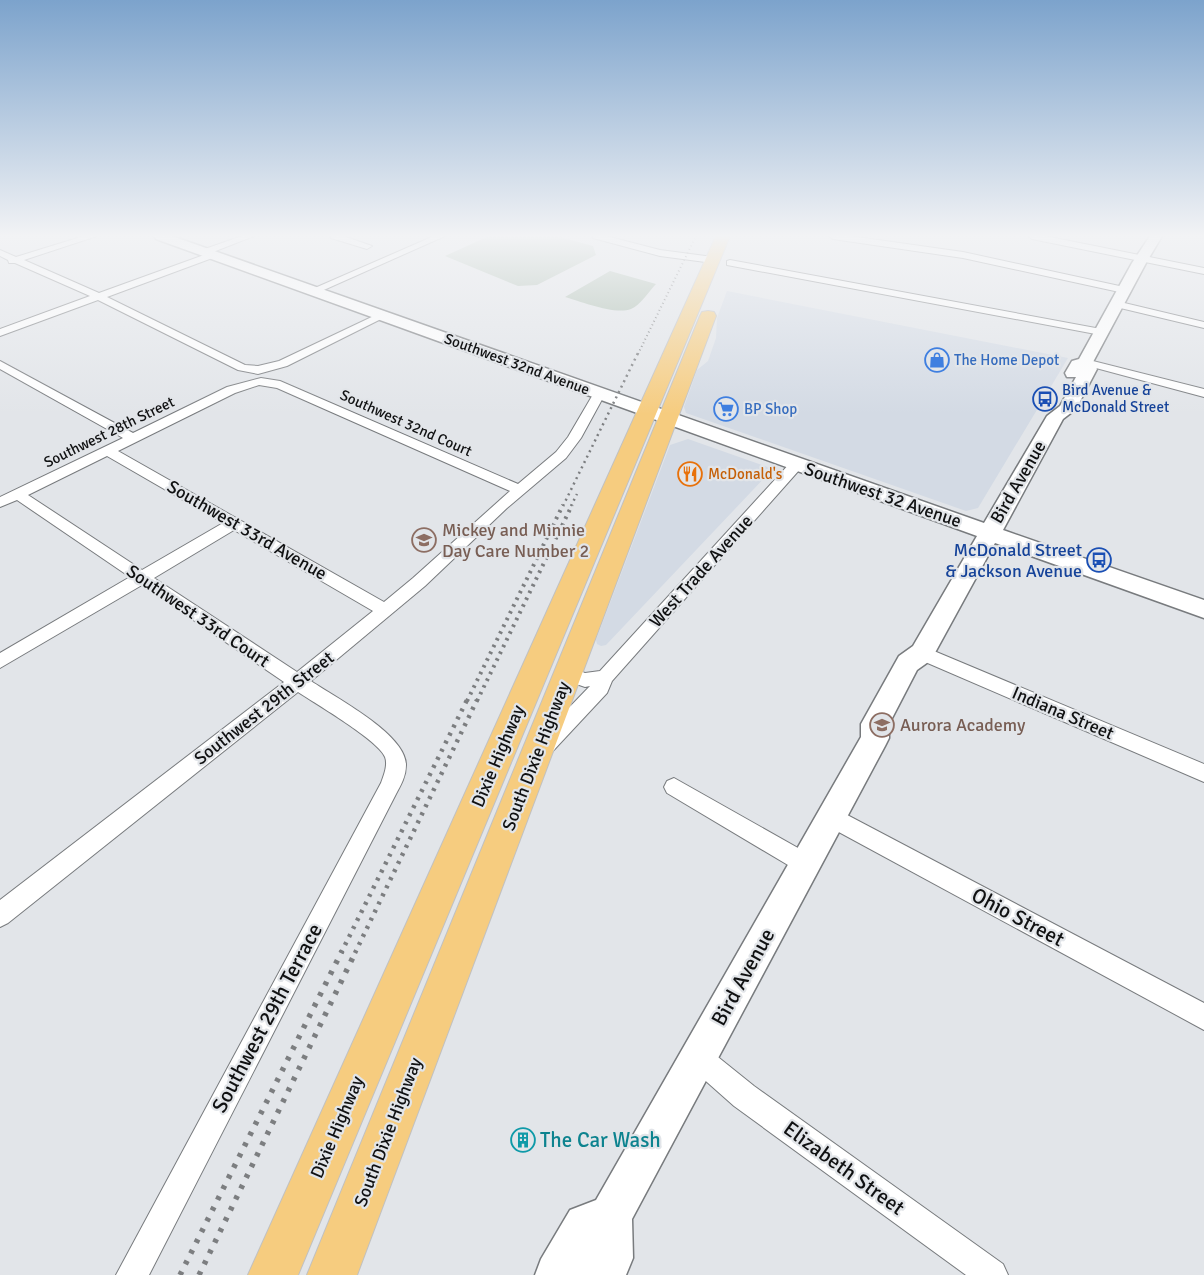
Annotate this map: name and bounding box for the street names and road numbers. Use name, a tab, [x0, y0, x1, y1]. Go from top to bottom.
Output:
street label: Southwest 32nd Avenue	[442, 329, 592, 399]
street label: Southwest 32nd Court	[337, 386, 475, 460]
street label: Southwest 28th Street	[41, 393, 177, 471]
street label: Bird Avenue	[985, 437, 1051, 527]
street label: Southwest 32 Avenue	[802, 458, 964, 532]
street label: Southwest 33rd Avenue	[163, 475, 331, 585]
street label: West Trade Avenue	[645, 510, 757, 632]
street label: Southwest 33rd Court	[122, 560, 274, 672]
street label: Southwest 29th Street	[190, 647, 338, 769]
street label: South Dixie Highway	[497, 678, 575, 834]
street label: Indiana Street	[1009, 682, 1117, 744]
street label: Dixie Highway	[467, 701, 530, 810]
street label: Ohio Street	[967, 882, 1069, 952]
street label: Southwest 29th Terrace	[206, 919, 328, 1117]
street label: Bird Avenue	[706, 924, 780, 1030]
street label: South Dixie Highway	[349, 1054, 427, 1210]
street label: Dixie Highway	[306, 1072, 369, 1181]
street label: Elizabeth Street	[778, 1115, 910, 1221]

